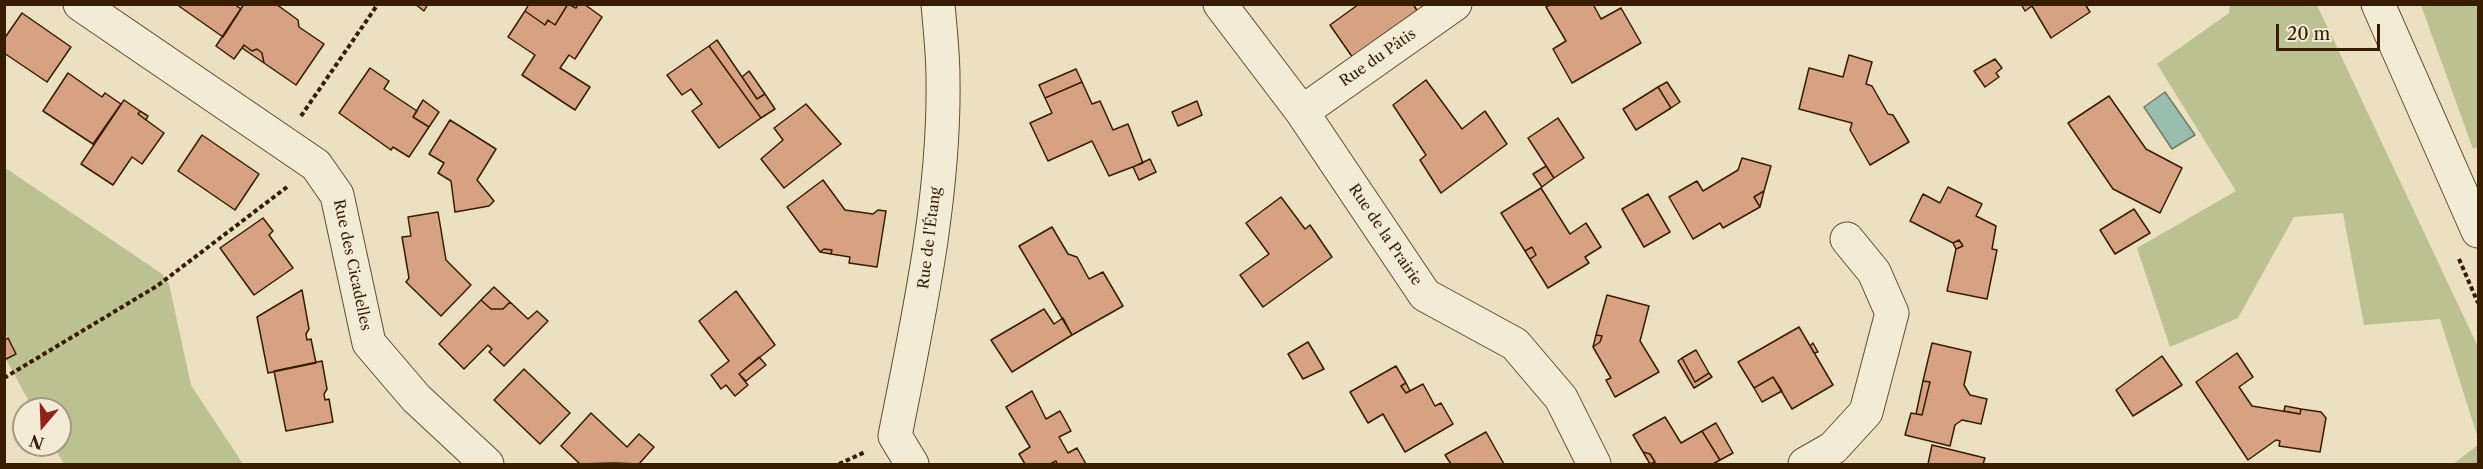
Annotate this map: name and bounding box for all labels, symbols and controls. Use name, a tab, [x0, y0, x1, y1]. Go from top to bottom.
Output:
scale bar	[2279, 12, 2382, 50]
text: 20 m	[2287, 23, 2330, 45]
street label: Rue du Pâtis	[1336, 25, 1420, 91]
street label: Rue de la Prairie	[1344, 181, 1426, 289]
street label: Rue de l'Étang	[915, 186, 945, 290]
street label: Rue des Cicadelles	[329, 198, 375, 332]
north arrow	[12, 397, 72, 457]
text: N	[27, 430, 47, 454]

